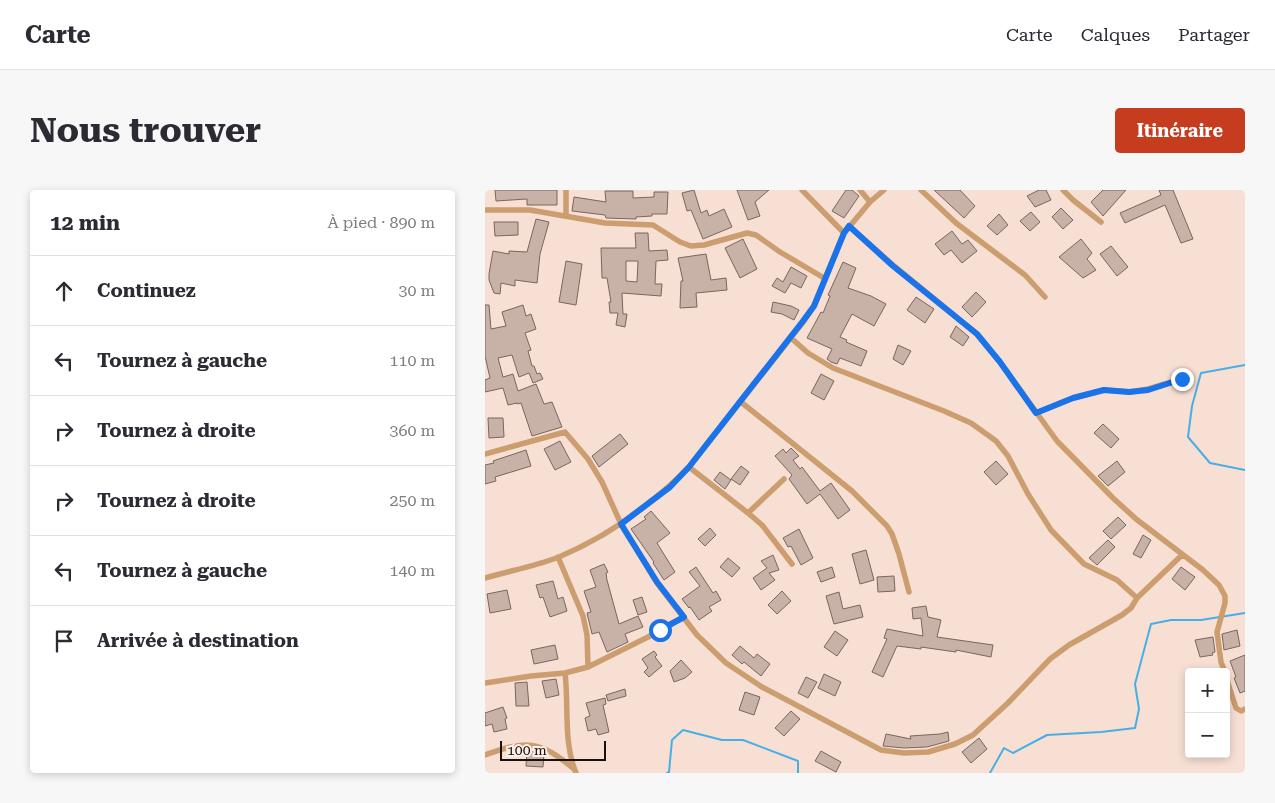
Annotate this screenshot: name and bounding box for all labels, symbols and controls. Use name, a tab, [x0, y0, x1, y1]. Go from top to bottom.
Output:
text: Carte	[25, 21, 91, 49]
text: Carte	[1006, 24, 1053, 45]
text: Calques	[1081, 24, 1150, 45]
text: Partager	[1178, 24, 1250, 45]
button: Itinéraire	[1115, 108, 1245, 153]
text: Nous trouver	[30, 110, 261, 151]
text: 12 min	[50, 211, 120, 235]
text: À pied · 890 m	[327, 213, 435, 232]
icon: ahead	[50, 277, 78, 305]
text: Continuez	[97, 279, 196, 302]
text: 30 m	[398, 281, 435, 300]
icon: left	[50, 347, 78, 375]
text: Tournez à gauche	[97, 349, 267, 372]
text: 110 m	[389, 351, 435, 370]
route end	[1171, 368, 1194, 391]
icon: right	[50, 417, 78, 445]
text: Tournez à droite	[97, 419, 256, 442]
text: 360 m	[389, 421, 435, 440]
icon: right	[50, 487, 78, 515]
text: Tournez à droite	[97, 489, 256, 512]
text: 250 m	[389, 491, 435, 510]
icon: left	[50, 557, 78, 585]
text: Tournez à gauche	[97, 559, 267, 582]
text: 140 m	[389, 561, 435, 580]
route start	[649, 619, 672, 642]
icon: arrive	[50, 627, 78, 655]
text: Arrivée à destination	[97, 629, 299, 652]
map controls	[1185, 668, 1230, 758]
button: +	[1185, 668, 1230, 713]
button: −	[1185, 713, 1230, 758]
scale bar	[500, 738, 606, 761]
text: 100 m	[507, 742, 547, 758]

